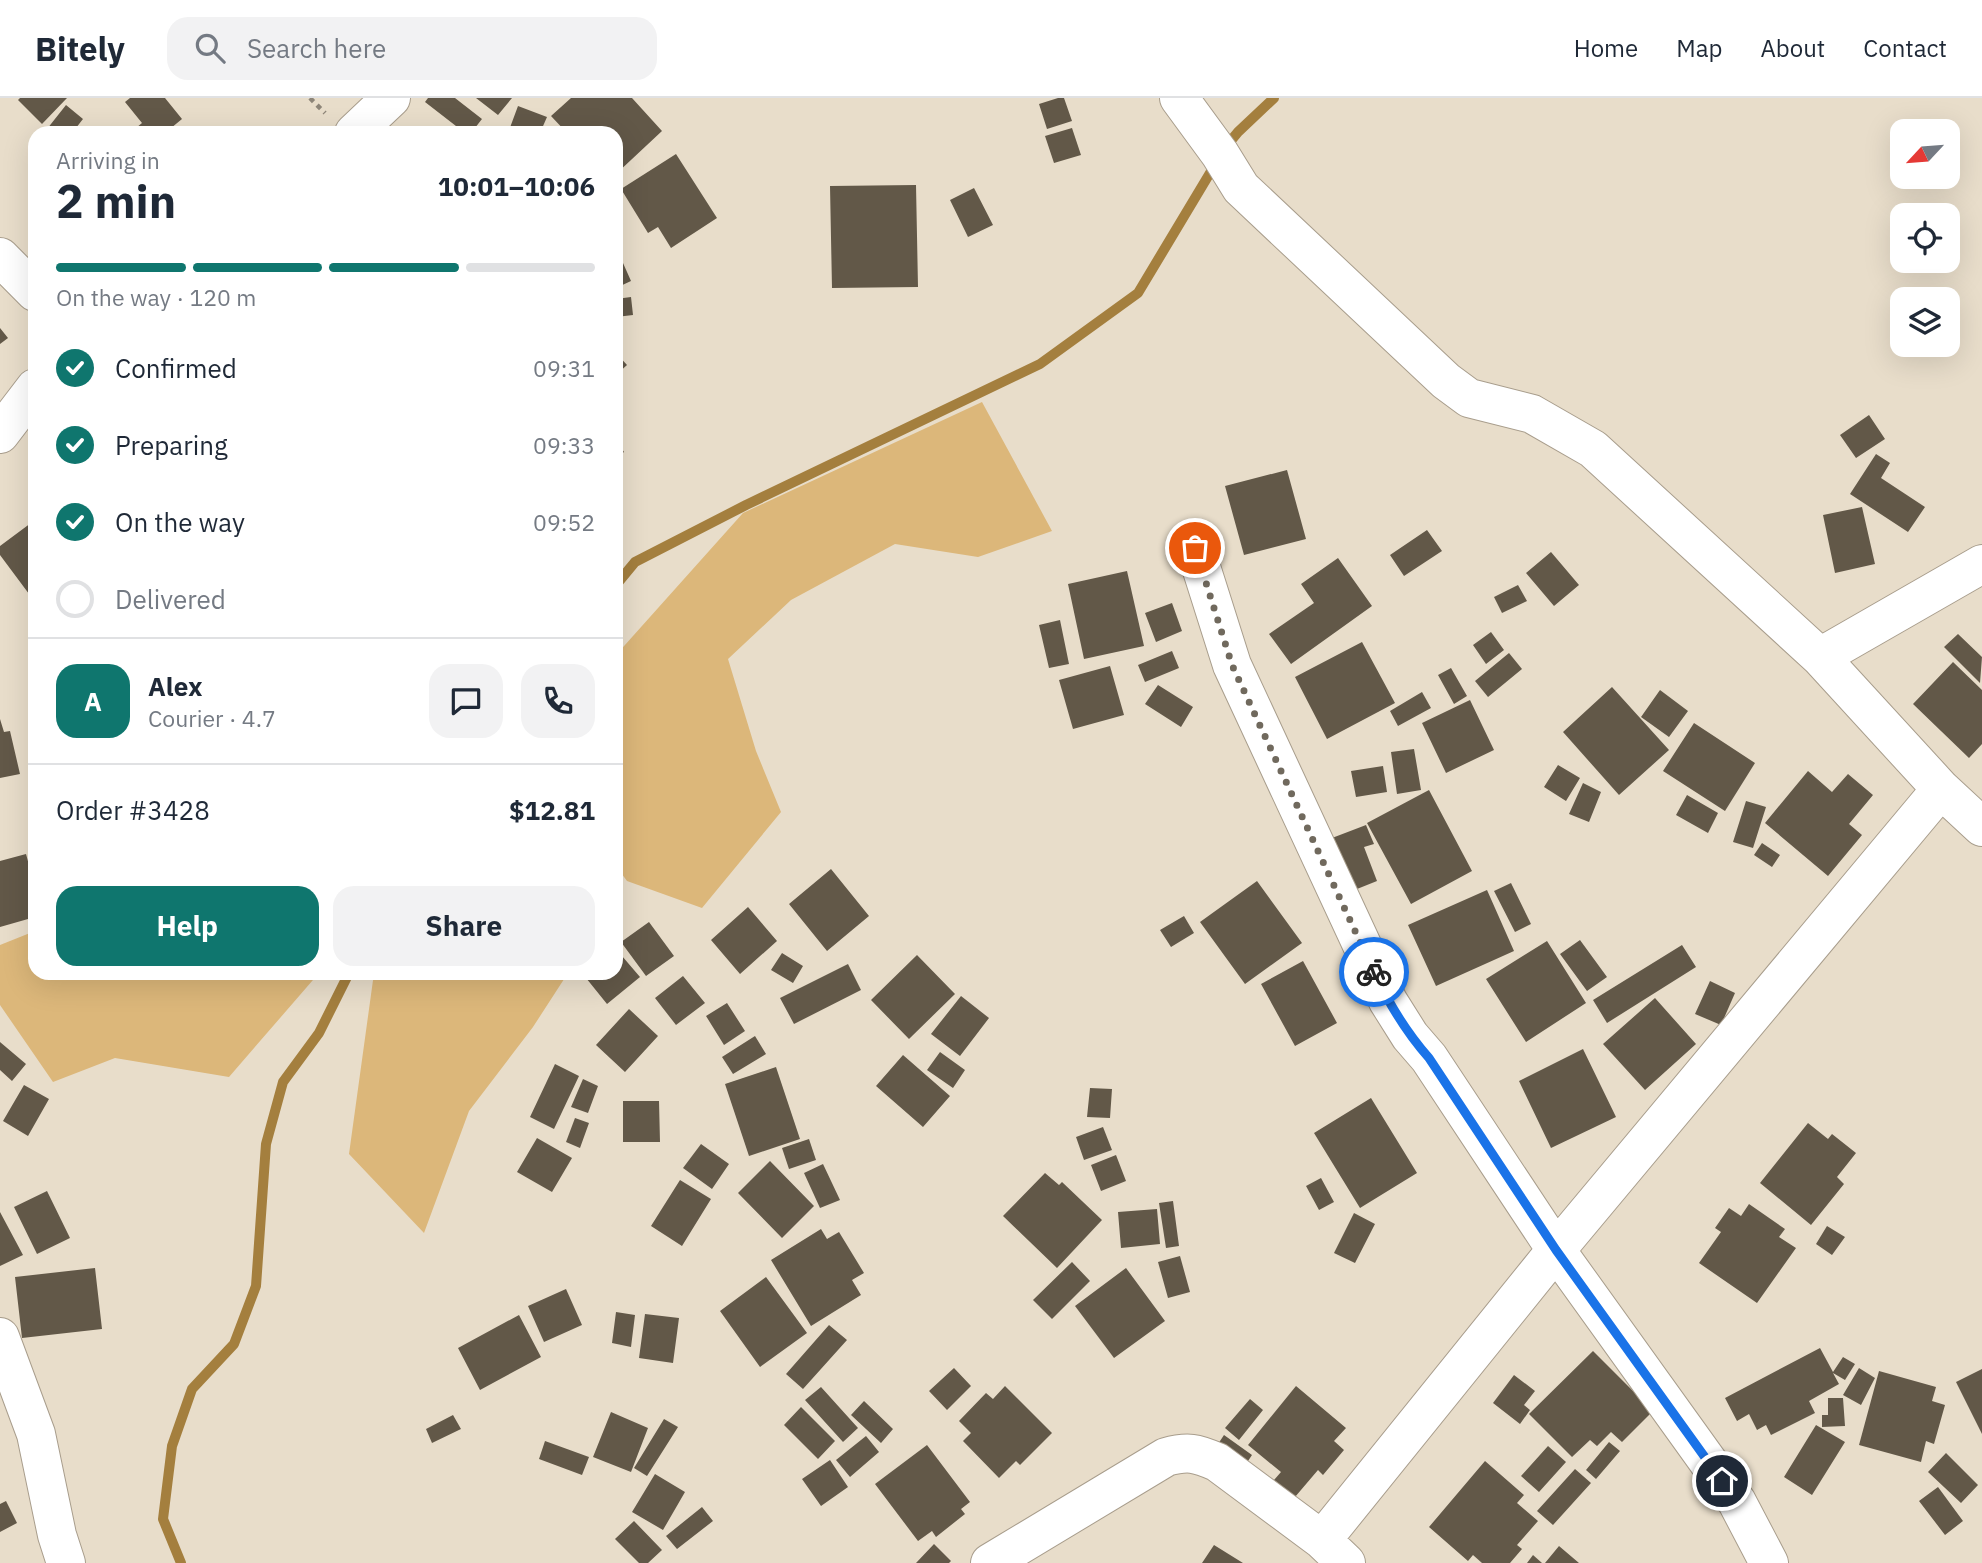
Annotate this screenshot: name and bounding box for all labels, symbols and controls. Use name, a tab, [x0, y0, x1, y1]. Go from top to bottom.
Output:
search box	[167, 17, 657, 80]
text: Bitely	[35, 27, 125, 70]
icon: search	[191, 29, 229, 67]
text: Search here	[247, 31, 386, 65]
text: Home	[1574, 32, 1638, 64]
text: Map	[1676, 32, 1722, 64]
text: About	[1760, 32, 1825, 64]
text: Contact	[1863, 32, 1947, 64]
north arrow	[1890, 119, 1960, 189]
map controls	[1890, 119, 1960, 357]
text: Arriving in	[56, 145, 160, 175]
text: 10:01–10:06	[438, 169, 595, 203]
text: 2 min	[56, 171, 176, 231]
button: locate	[1890, 203, 1960, 273]
text: On the way · 120 m	[56, 282, 256, 312]
button: layers	[1890, 287, 1960, 357]
icon: check	[56, 349, 94, 387]
text: Confirmed	[115, 351, 237, 385]
text: 09:31	[533, 353, 595, 383]
icon: check	[56, 426, 94, 464]
text: Preparing	[115, 428, 228, 462]
text: 09:33	[533, 430, 595, 460]
icon: check	[56, 503, 94, 541]
text: On the way	[115, 505, 245, 539]
text: 09:52	[533, 507, 595, 537]
pin	[1165, 518, 1225, 578]
icon: bag	[1176, 529, 1214, 567]
text: Delivered	[115, 582, 226, 616]
button: chat	[429, 664, 503, 738]
button: phone	[521, 664, 595, 738]
text: Alex	[148, 669, 202, 703]
text: A	[84, 684, 102, 718]
text: Courier · 4.7	[148, 703, 276, 733]
text: Order #3428	[56, 793, 210, 827]
text: $12.81	[509, 793, 595, 827]
button: Help	[56, 886, 319, 966]
button: Share	[333, 886, 595, 966]
courier	[1339, 937, 1409, 1007]
icon: bike	[1355, 953, 1393, 991]
pin	[1692, 1451, 1752, 1511]
icon: home	[1703, 1462, 1741, 1500]

